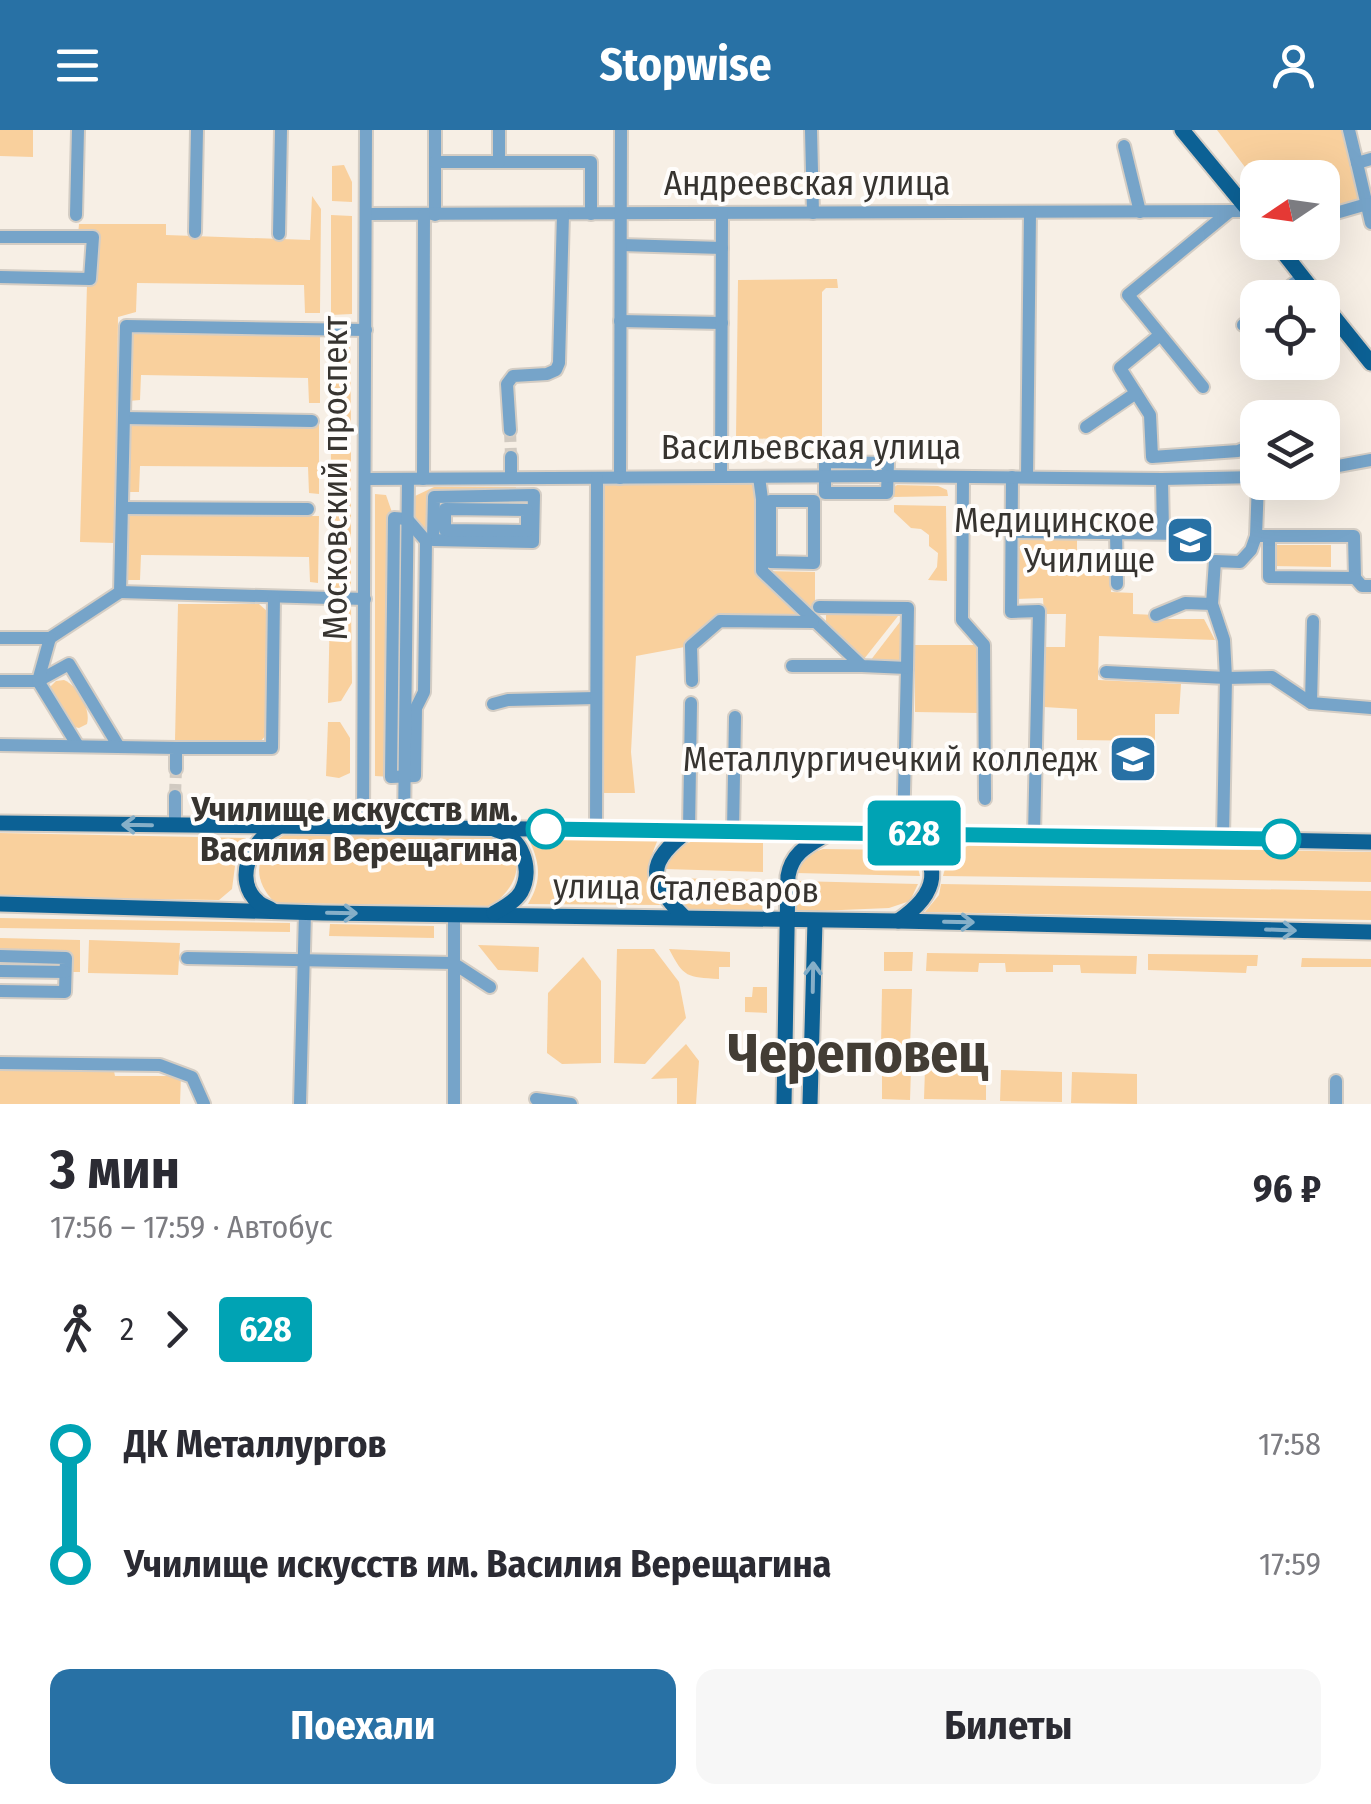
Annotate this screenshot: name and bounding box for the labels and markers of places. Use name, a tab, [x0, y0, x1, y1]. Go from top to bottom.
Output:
place label: Медицинское Училище	[954, 499, 1155, 581]
school or university icon: Медицинское Училище	[1164, 514, 1216, 566]
school or university icon: Металлургичечкий колледж	[1107, 733, 1159, 785]
place label: Металлургичечкий колледж	[683, 738, 1098, 780]
place label: Училище искусств им. Василия Верещагина	[191, 788, 518, 870]
marker: Училище искусств им. Василия Верещагина	[527, 810, 565, 848]
unlabelled marker	[1262, 820, 1300, 858]

